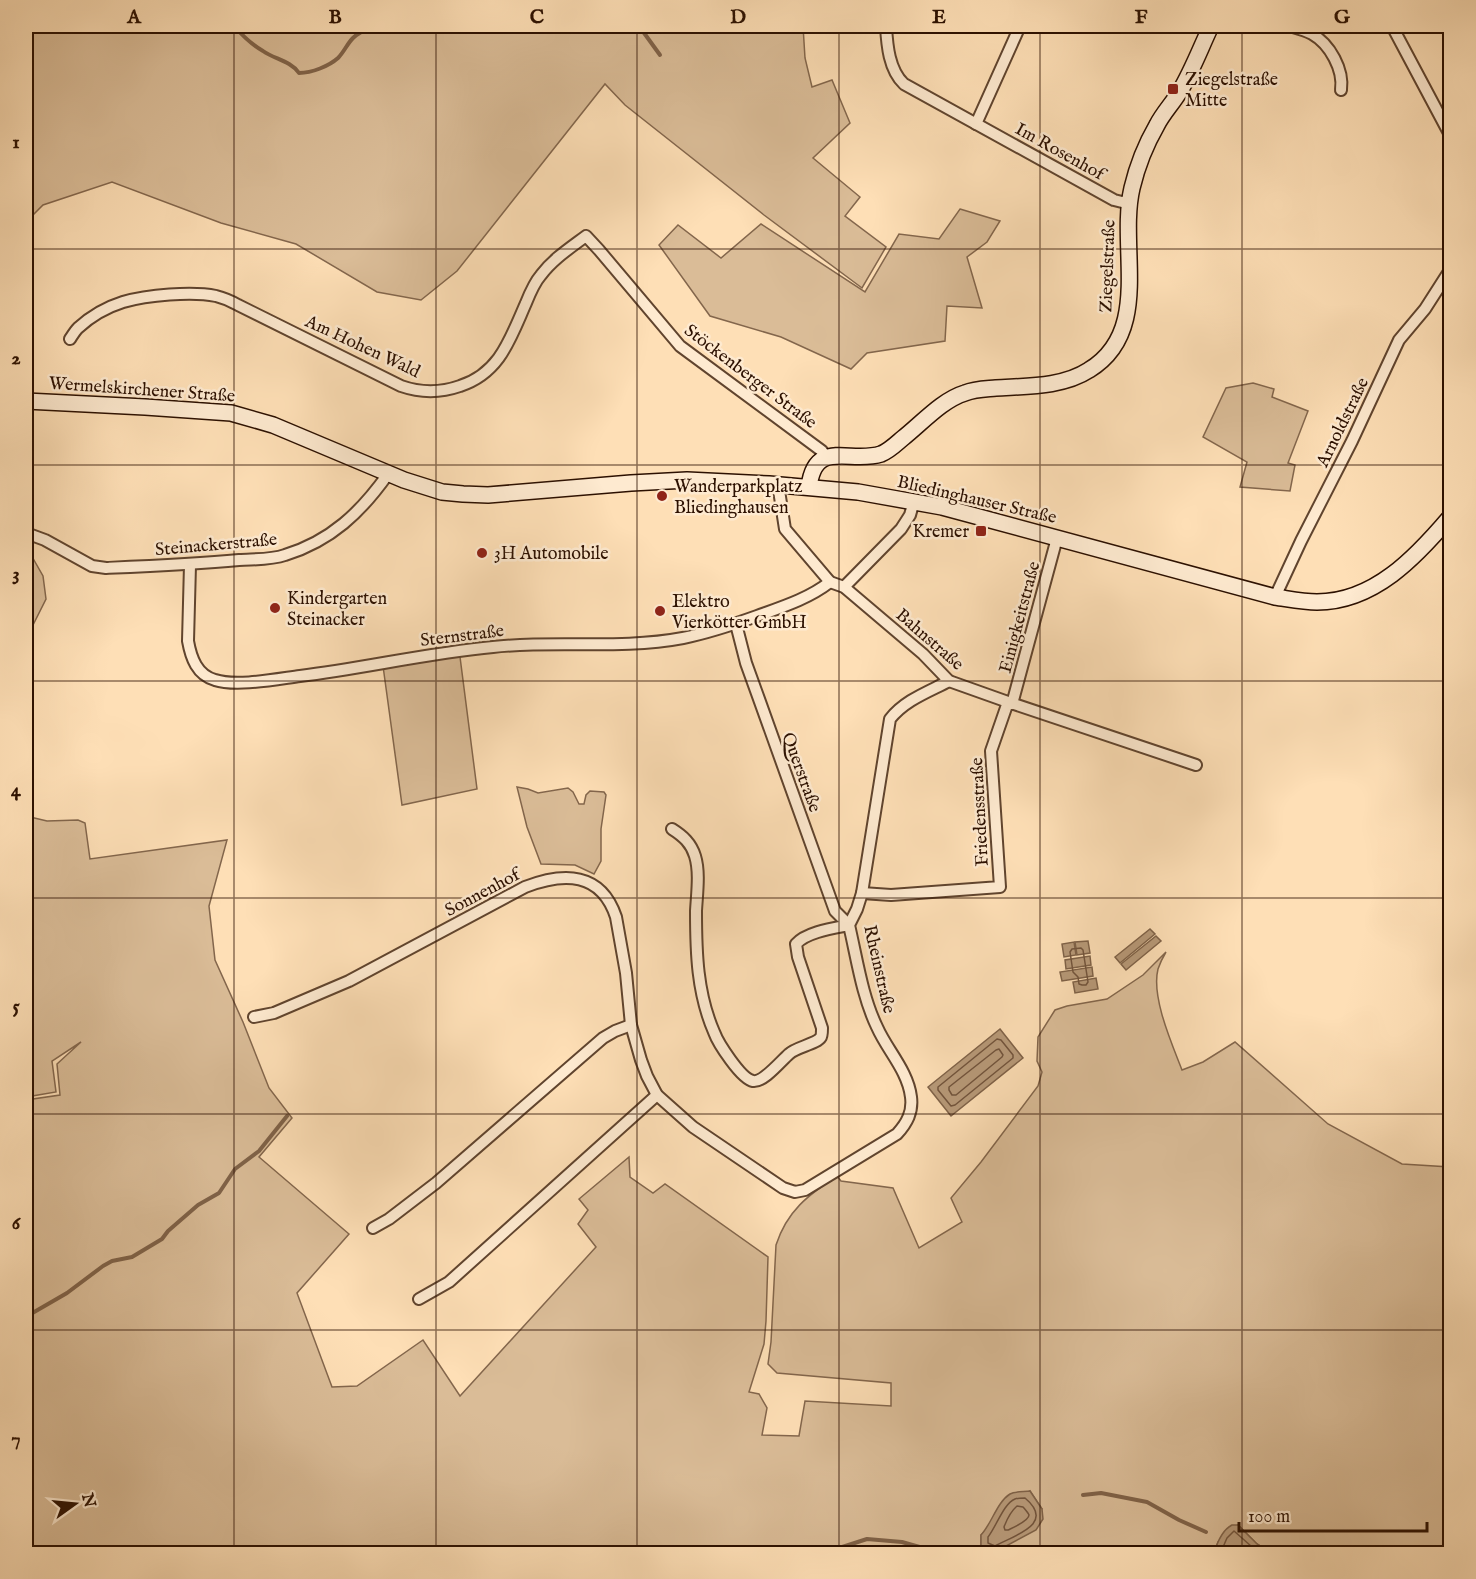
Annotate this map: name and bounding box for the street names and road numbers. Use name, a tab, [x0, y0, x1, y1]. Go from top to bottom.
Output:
street label: Im Rosenhof	[1011, 118, 1111, 188]
street label: Ziegelstraße	[1095, 219, 1122, 313]
street label: Am Hohen Wald	[300, 310, 424, 384]
street label: Stöckenberger Straße	[679, 320, 821, 435]
street label: Wermelskirchener Straße	[48, 373, 236, 408]
street label: Arnoldstraße	[1311, 374, 1375, 472]
street label: Bliedinghauser Straße	[895, 471, 1059, 530]
street label: Steinackerstraße	[154, 529, 278, 562]
street label: Einigkeitstraße	[995, 559, 1046, 676]
street label: Bahnstraße	[890, 604, 968, 676]
street label: Sternstraße	[419, 620, 505, 653]
street label: Querstraße	[776, 729, 826, 816]
street label: Friedensstraße	[966, 757, 995, 867]
street label: Sonnenhof	[441, 862, 527, 923]
street label: Rheinstraße	[857, 923, 900, 1016]

